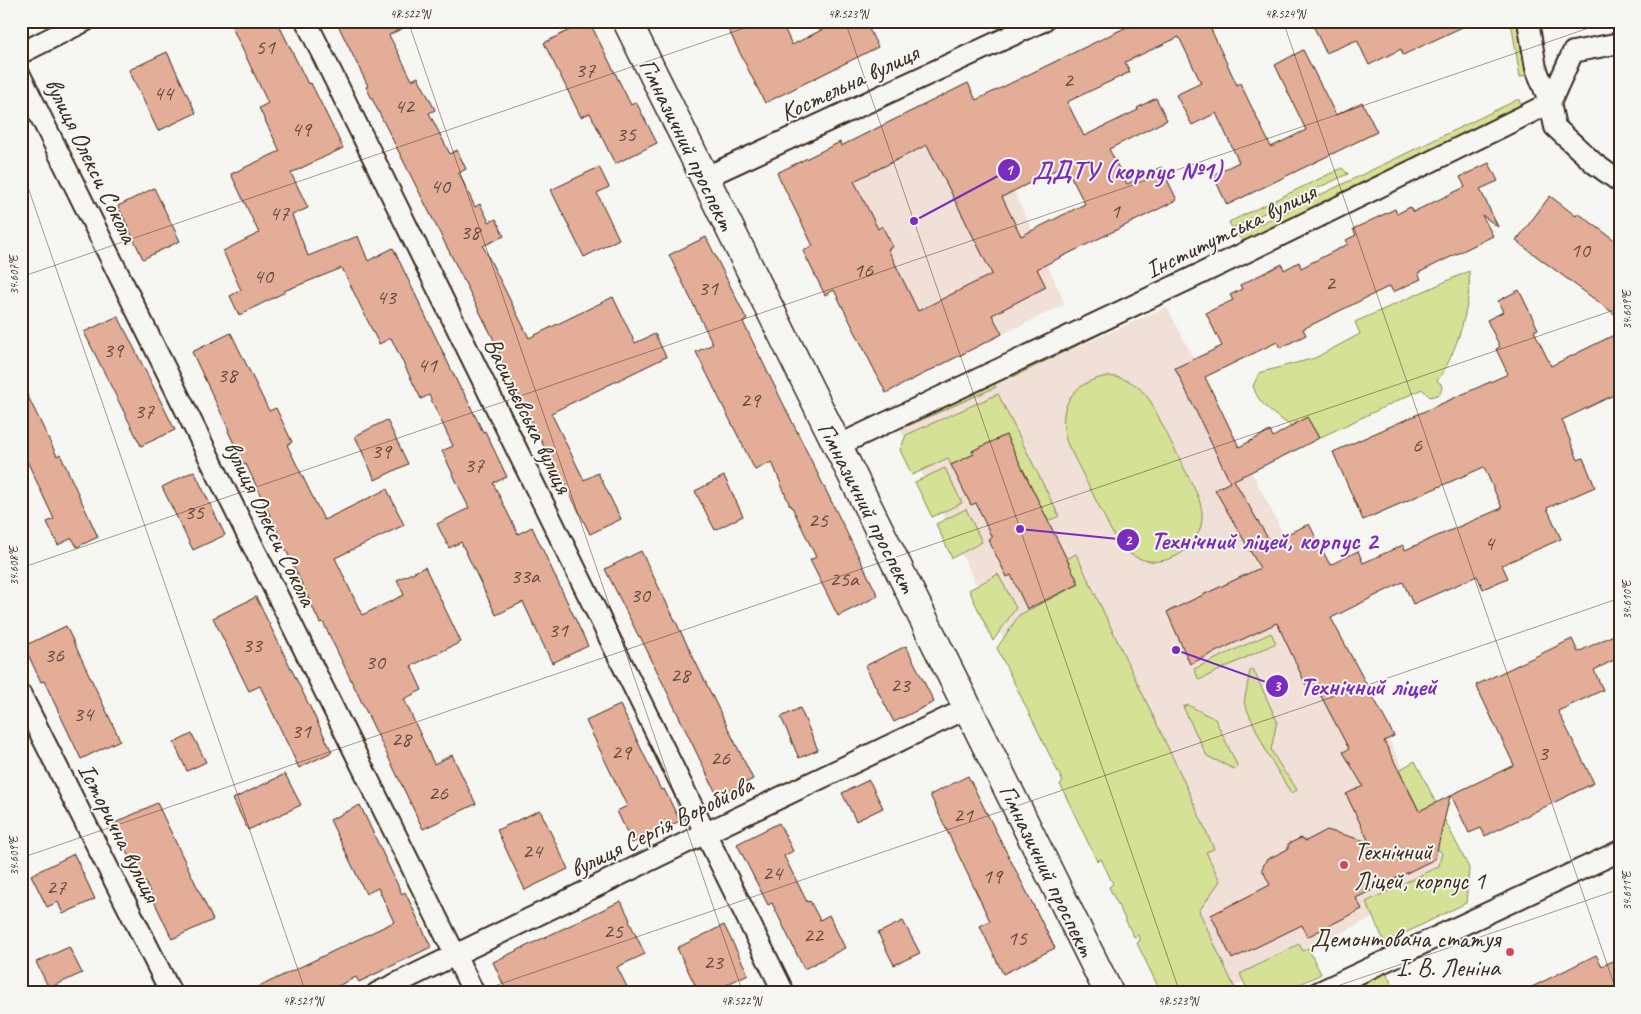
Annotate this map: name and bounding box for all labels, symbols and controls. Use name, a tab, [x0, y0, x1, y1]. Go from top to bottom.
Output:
text: 48.522°N	[390, 6, 432, 22]
text: 48.523°N	[828, 6, 870, 22]
text: 48.524°N	[1265, 6, 1307, 22]
house number: 51	[255, 33, 276, 61]
street label: Костельна вулиця	[775, 36, 926, 129]
street label: Гімназичний проспект	[632, 53, 743, 237]
house number: 37	[575, 56, 596, 84]
house number: 2	[1063, 66, 1075, 94]
street label: вулиця Олекси Сокола	[37, 73, 146, 250]
house number: 44	[153, 79, 175, 107]
house number: 42	[394, 92, 416, 120]
house number: 49	[291, 115, 313, 143]
house number: 35	[616, 120, 637, 148]
callout: ДДТУ (корпус №1)	[996, 149, 1232, 190]
text: ДДТУ (корпус №1)	[1032, 154, 1225, 187]
text: 1	[1006, 161, 1015, 180]
house number: 40	[430, 172, 452, 200]
street label: Інститутська вулиця	[1140, 175, 1323, 286]
house number: 1	[1110, 197, 1121, 225]
house number: 47	[269, 199, 290, 227]
house number: 38	[460, 218, 482, 246]
house number: 10	[1570, 236, 1592, 264]
text: 34.607°E	[6, 254, 22, 295]
house number: 16	[853, 256, 874, 284]
house number: 40	[253, 262, 275, 290]
house number: 2	[1325, 269, 1337, 297]
house number: 31	[698, 274, 719, 302]
house number: 43	[376, 283, 398, 311]
text: 34.609°E	[1619, 289, 1635, 330]
street label: Васильєвська вулиця	[476, 332, 580, 500]
house number: 39	[103, 336, 125, 364]
house number: 41	[417, 351, 438, 379]
house number: 38	[217, 361, 239, 389]
house number: 29	[740, 386, 762, 414]
house number: 37	[134, 397, 155, 425]
street label: Гімназичний проспект	[810, 417, 924, 599]
house number: 6	[1412, 431, 1423, 459]
street label: вулиця Олекси Сокола	[216, 436, 325, 613]
house number: 39	[371, 437, 393, 465]
house number: 37	[464, 451, 485, 479]
house number: 35	[184, 498, 205, 526]
house number: 25	[808, 506, 829, 534]
callout: Технічний ліцей, корпус 2	[1115, 519, 1388, 560]
text: Технічний ліцей, корпус 2	[1150, 524, 1380, 557]
house number: 4	[1484, 529, 1496, 557]
text: 2	[1125, 531, 1133, 550]
text: 34.608°E	[6, 545, 22, 586]
house number: 33а	[510, 562, 541, 590]
house number: 25а	[829, 565, 860, 593]
text: 34.610°E	[1619, 579, 1635, 620]
house number: 30	[630, 581, 652, 609]
house number: 31	[548, 616, 569, 644]
house number: 33	[242, 631, 264, 659]
house number: 36	[44, 641, 65, 669]
house number: 30	[365, 648, 387, 676]
house number: 28	[670, 661, 692, 689]
callout: Технічний ліцей	[1265, 665, 1447, 706]
text: Технічний ліцей	[1300, 670, 1438, 703]
house number: 23	[890, 671, 912, 699]
text: 3	[1274, 677, 1282, 696]
house number: 34	[73, 700, 95, 728]
house number: 31	[291, 717, 312, 745]
house number: 28	[391, 725, 413, 753]
house number: 29	[611, 738, 633, 766]
house number: 3	[1538, 739, 1550, 767]
house number: 26	[710, 744, 731, 772]
street label: Історична вулиця	[70, 758, 169, 910]
street label: вулиця Сергія Воробйова	[565, 768, 760, 885]
house number: 26	[428, 779, 449, 807]
street label: Гімназичний проспект	[992, 779, 1103, 963]
house number: 21	[953, 801, 974, 829]
text: 34.609°E	[6, 835, 22, 876]
place label: Технічний Ліцей, корпус 1	[1354, 836, 1487, 897]
house number: 24	[522, 837, 544, 865]
house number: 24	[762, 859, 784, 887]
marker: Технічний Ліцей, корпус 1	[1338, 859, 1350, 871]
house number: 19	[982, 862, 1004, 890]
text: 34.611°E	[1619, 870, 1635, 911]
house number: 27	[46, 873, 67, 901]
house number: 25	[603, 917, 624, 945]
house number: 22	[803, 921, 825, 949]
place label: Демонтована статуя І. В. Леніна	[1311, 923, 1502, 984]
house number: 15	[1007, 924, 1028, 952]
marker: Демонтована статуя І. В. Леніна	[1504, 946, 1516, 958]
house number: 23	[703, 948, 725, 976]
text: 48.521°N	[283, 993, 325, 1009]
text: 48.522°N	[721, 993, 763, 1009]
text: 48.523°N	[1158, 993, 1200, 1009]

